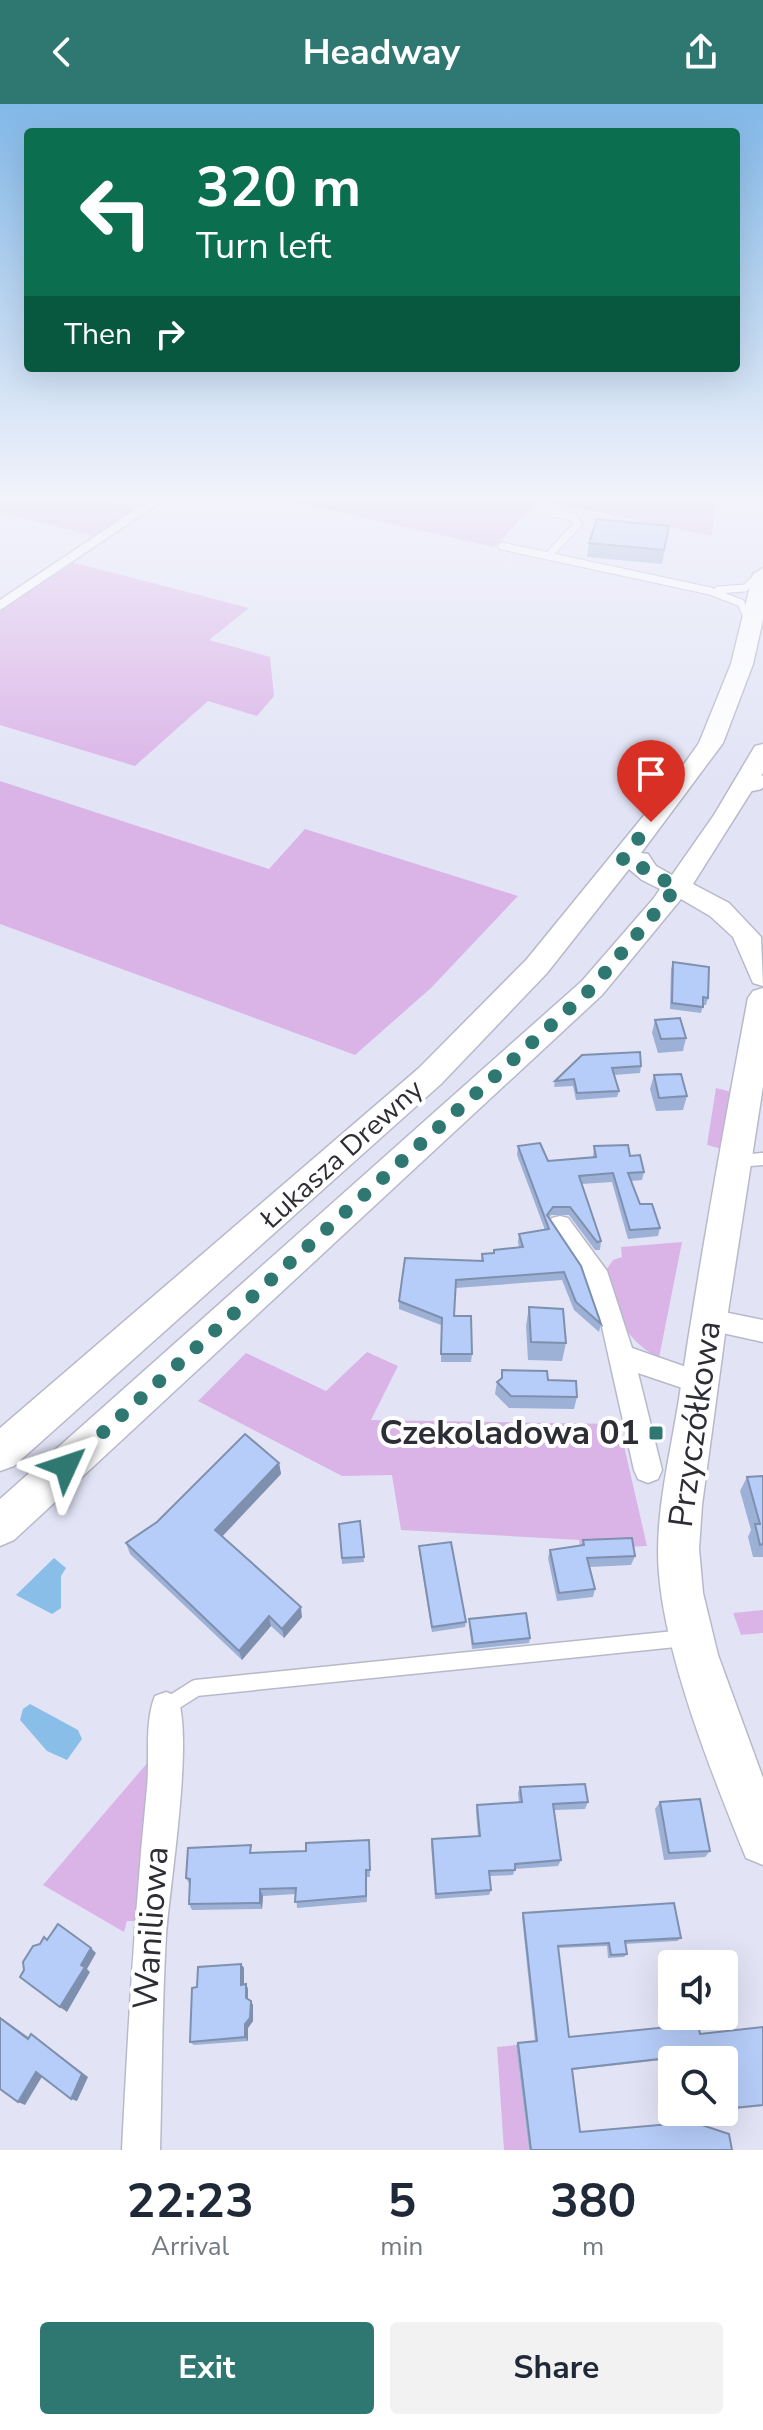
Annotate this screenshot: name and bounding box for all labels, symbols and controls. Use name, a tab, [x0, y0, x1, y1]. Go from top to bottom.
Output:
text: Headway	[303, 28, 460, 77]
icon: back	[40, 30, 84, 74]
icon: share	[679, 30, 723, 74]
text: 320 m	[196, 149, 361, 226]
icon: left	[64, 160, 168, 264]
text: Turn left	[196, 222, 331, 271]
icon: right	[148, 312, 192, 356]
text: Then	[64, 314, 132, 355]
pin	[617, 740, 685, 822]
icon: arrive	[629, 752, 673, 796]
street label: Łukasza Drewny	[252, 1070, 432, 1238]
street label: Przyczółkowa	[658, 1318, 732, 1530]
place label: Czekoladowa 01	[380, 1410, 640, 1456]
position arrow	[24, 1424, 108, 1508]
marker: Czekoladowa 01	[647, 1424, 665, 1442]
street label: Waniliowa	[122, 1845, 180, 2011]
map controls	[658, 1950, 738, 2126]
button: sound	[658, 1950, 738, 2030]
button: search	[658, 2046, 738, 2126]
text: 22:23	[127, 2168, 254, 2234]
text: 5	[387, 2168, 416, 2234]
text: 380	[550, 2168, 636, 2234]
text: Arrival	[151, 2229, 229, 2264]
text: min	[380, 2229, 423, 2264]
text: m	[582, 2229, 604, 2264]
button: Exit	[40, 2322, 374, 2414]
button: Share	[390, 2322, 723, 2414]

